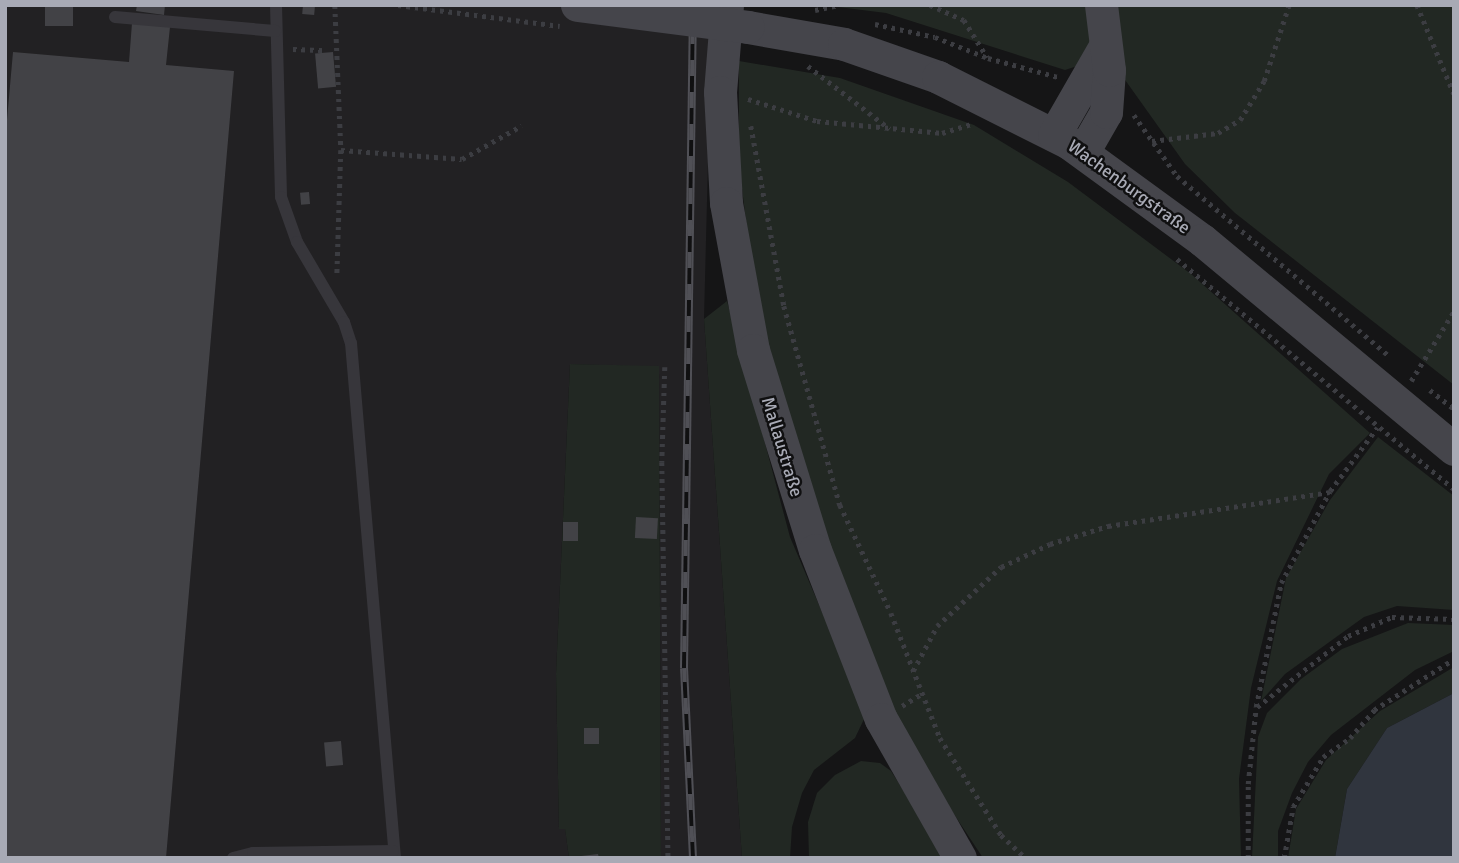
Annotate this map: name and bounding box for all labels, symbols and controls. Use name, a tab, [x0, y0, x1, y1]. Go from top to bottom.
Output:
street label: Wachenburgstraße	[1064, 135, 1194, 239]
street label: Mallaustraße	[757, 395, 807, 499]

